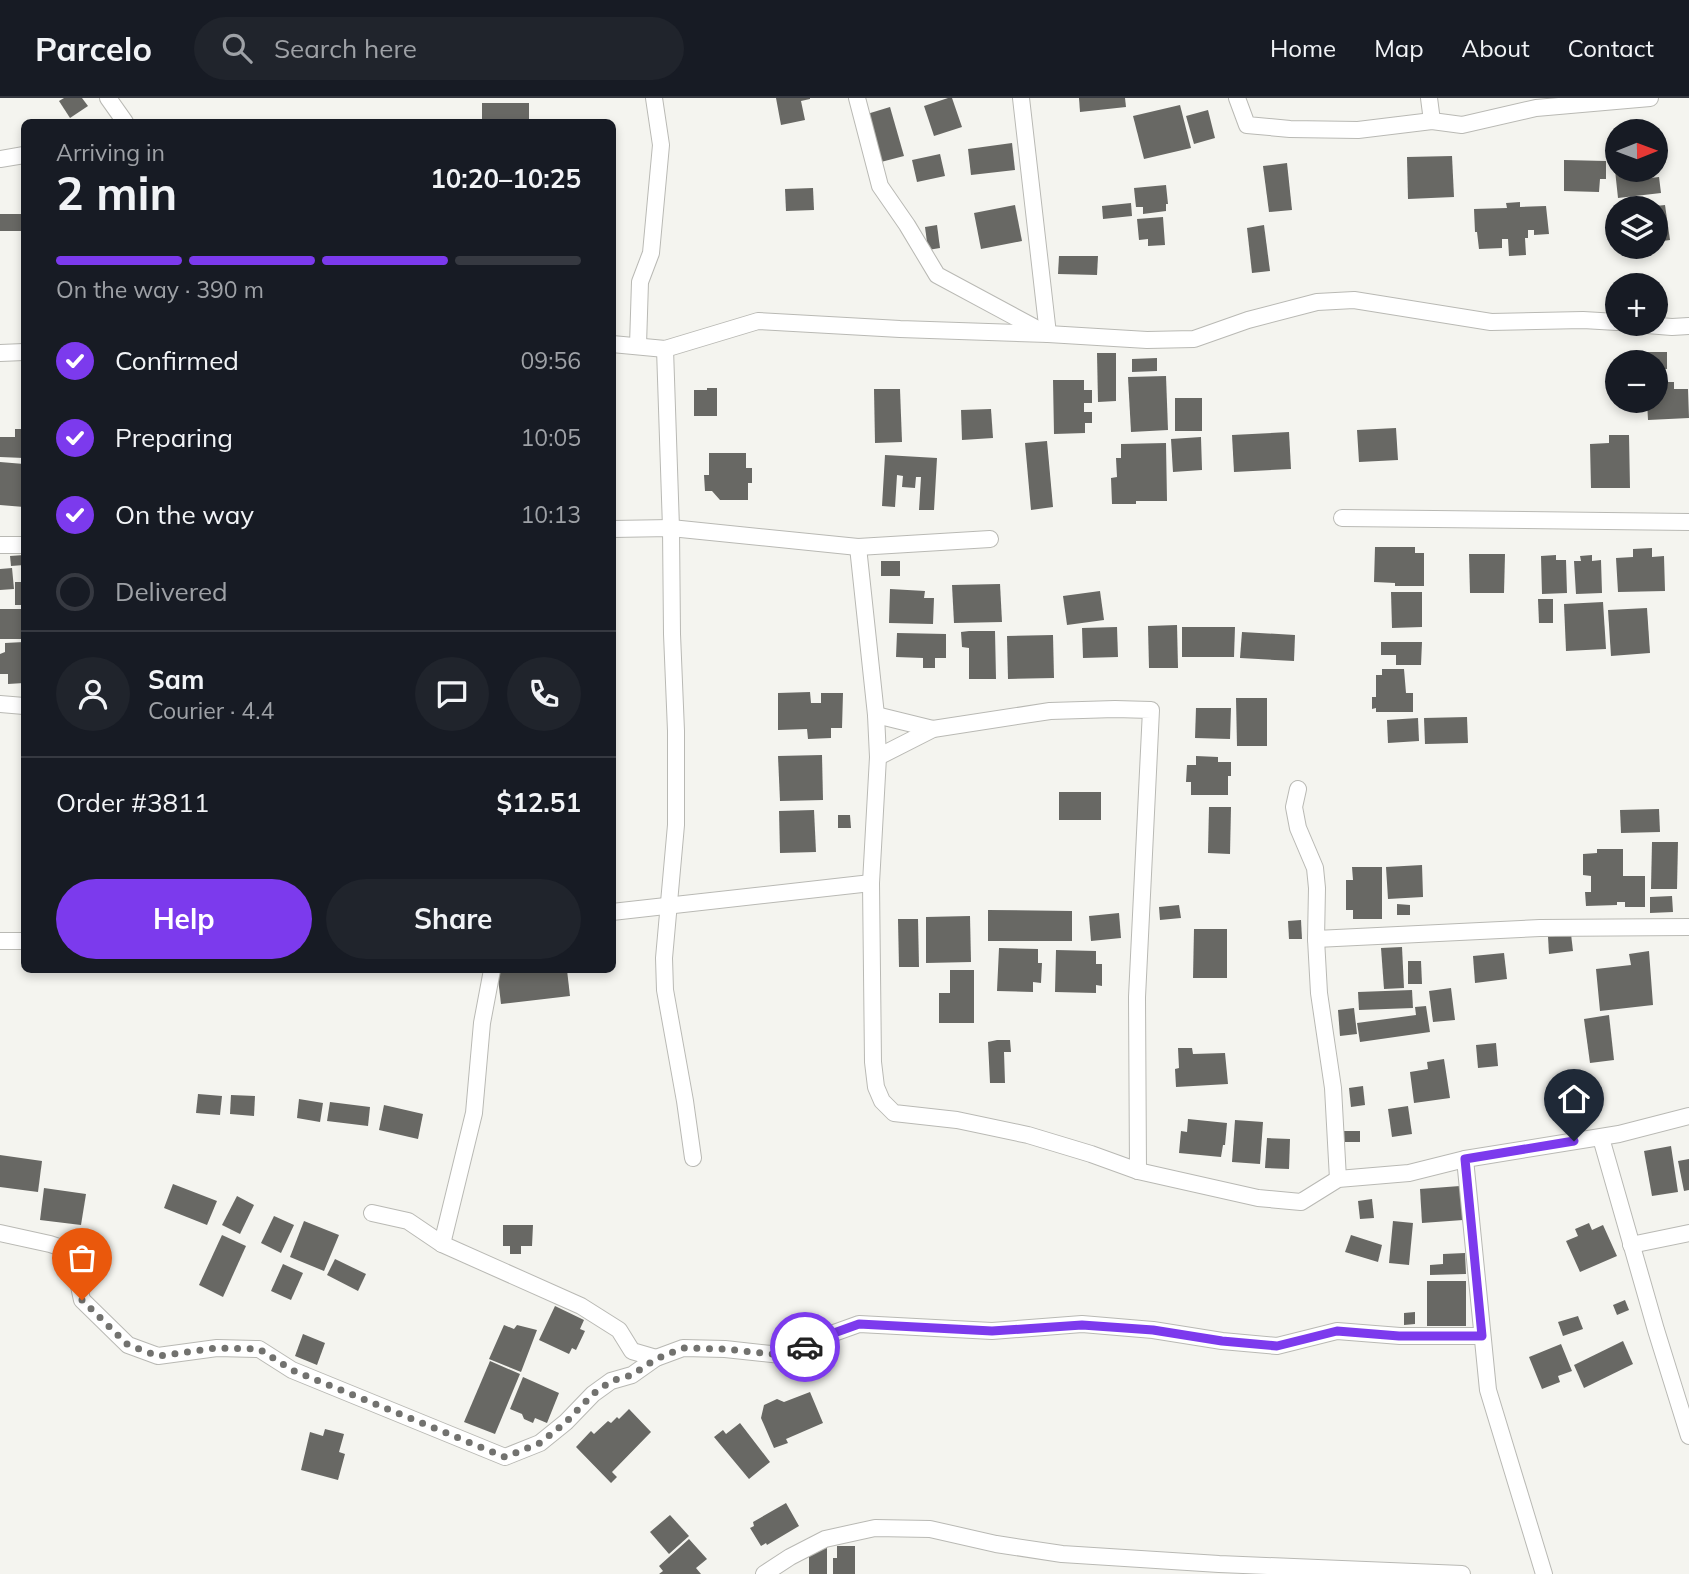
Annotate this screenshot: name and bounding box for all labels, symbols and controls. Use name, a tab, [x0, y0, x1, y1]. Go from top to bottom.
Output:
search box	[194, 17, 684, 80]
text: Parcelo	[35, 28, 152, 69]
icon: search	[218, 29, 256, 67]
text: Search here	[274, 32, 417, 65]
text: Home	[1270, 33, 1336, 63]
text: Map	[1374, 33, 1424, 63]
text: About	[1462, 33, 1530, 63]
text: Contact	[1568, 33, 1654, 63]
north arrow	[1605, 119, 1668, 182]
map controls	[1605, 119, 1668, 413]
text: Arriving in	[56, 138, 165, 167]
text: 10:20–10:25	[430, 162, 581, 195]
text: 2 min	[56, 164, 177, 222]
button: layers	[1605, 196, 1668, 259]
button: +	[1605, 273, 1668, 336]
text: On the way · 390 m	[56, 275, 264, 304]
icon: check	[56, 342, 94, 380]
text: Confirmed	[115, 344, 239, 377]
text: 09:56	[521, 346, 581, 375]
button: −	[1605, 350, 1668, 413]
icon: check	[56, 419, 94, 457]
text: Preparing	[115, 421, 233, 454]
text: 10:05	[521, 423, 581, 452]
icon: check	[56, 496, 94, 534]
text: On the way	[115, 498, 254, 531]
text: 10:13	[521, 500, 581, 529]
text: Delivered	[115, 575, 228, 608]
button: person	[56, 657, 130, 731]
button: chat	[415, 657, 489, 731]
button: phone	[507, 657, 581, 731]
text: Sam	[148, 663, 204, 696]
text: Courier · 4.4	[148, 696, 274, 725]
text: Order #3811	[56, 786, 209, 819]
text: $12.51	[497, 786, 581, 819]
button: Help	[56, 879, 312, 959]
button: Share	[326, 879, 581, 959]
pin	[1544, 1069, 1604, 1141]
icon: home	[1555, 1080, 1593, 1118]
pin	[52, 1228, 112, 1300]
icon: bag	[63, 1239, 101, 1277]
courier	[770, 1312, 840, 1382]
icon: car	[786, 1328, 824, 1366]

